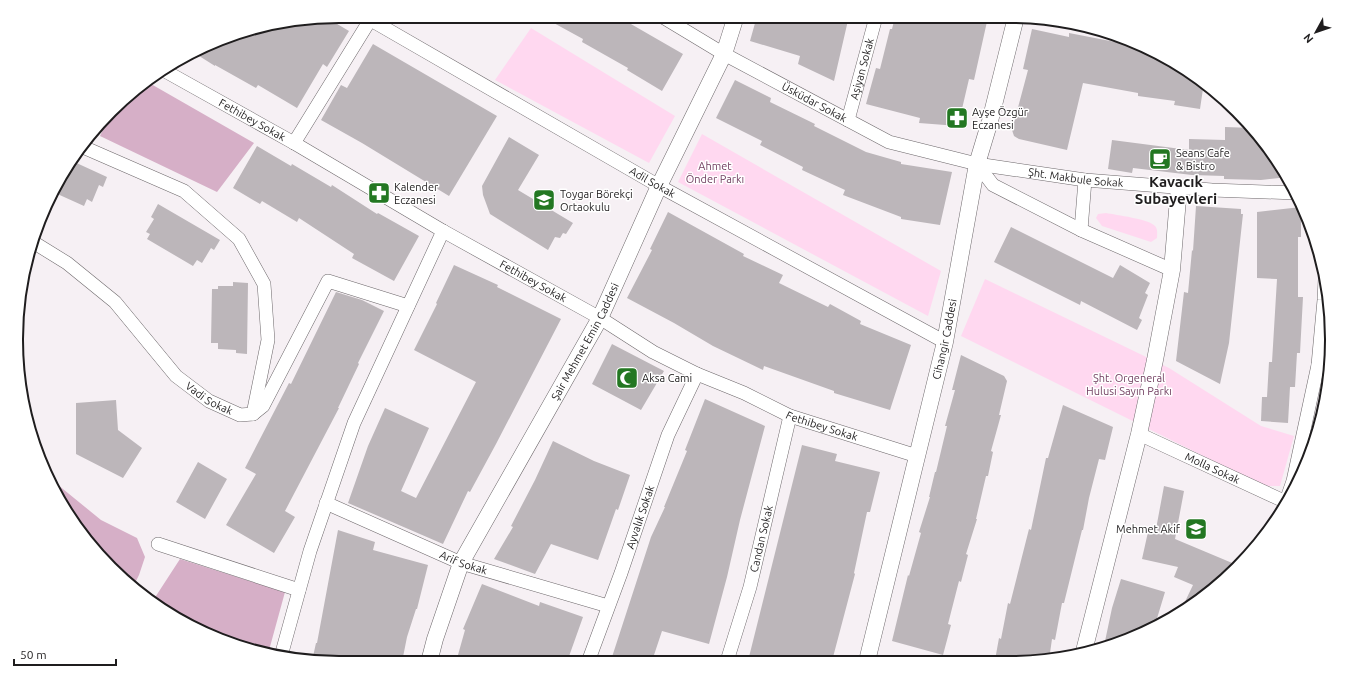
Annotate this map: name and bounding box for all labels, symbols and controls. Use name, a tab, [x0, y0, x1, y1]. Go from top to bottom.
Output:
north arrow	[1296, 12, 1336, 52]
text: N	[1301, 31, 1316, 45]
street label: Aşiyan Sokak	[848, 36, 876, 101]
street label: Üsküdar Sokak	[780, 80, 849, 125]
street label: Fethibey Sokak	[217, 96, 288, 143]
pharmacy icon: Ayşe Özgür Eczanesi	[944, 105, 970, 131]
place label: Ayşe Özgür Eczanesi	[972, 106, 1029, 131]
cafe icon: Seans Cafe & Bistro	[1147, 146, 1173, 172]
place label: Seans Cafe & Bistro	[1176, 147, 1230, 172]
park label: Ahmet Önder Parkı	[686, 160, 744, 185]
street label: Adil Sokak	[628, 164, 678, 200]
street label: Şht. Makbule Sokak	[1027, 166, 1124, 189]
district label: Kavacık Subayevleri	[1135, 173, 1217, 207]
pharmacy icon: Kalender Eczanesi	[366, 180, 392, 206]
place label: Kalender Eczanesi	[394, 181, 439, 206]
school or university icon: Toygar Börekçi Ortaokulu	[531, 187, 557, 213]
place label: Toygar Börekçi Ortaokulu	[560, 188, 633, 213]
street label: Fethibey Sokak	[498, 258, 569, 305]
street label: Şair Mehmet Emin Caddesi	[549, 281, 621, 402]
street label: Cihangir Caddesi	[930, 298, 959, 381]
mosque icon: Aksa Cami	[614, 365, 640, 391]
place label: Aksa Cami	[642, 372, 692, 384]
park label: Şht. Orgeneral Hulusi Sayın Parkı	[1086, 372, 1172, 397]
street label: Vadi Sokak	[183, 380, 235, 417]
street label: Fethibey Sokak	[784, 409, 860, 443]
street label: Molla Sokak	[1183, 450, 1242, 486]
street label: Ayvalık Sokak	[624, 483, 657, 550]
street label: Candan Sokak	[748, 504, 775, 574]
school or university icon: Mehmet Akif	[1183, 516, 1209, 542]
place label: Mehmet Akif	[1116, 523, 1181, 535]
street label: Arif Sokak	[438, 548, 489, 576]
scale bar	[14, 641, 116, 667]
text: 50 m	[20, 648, 47, 661]

